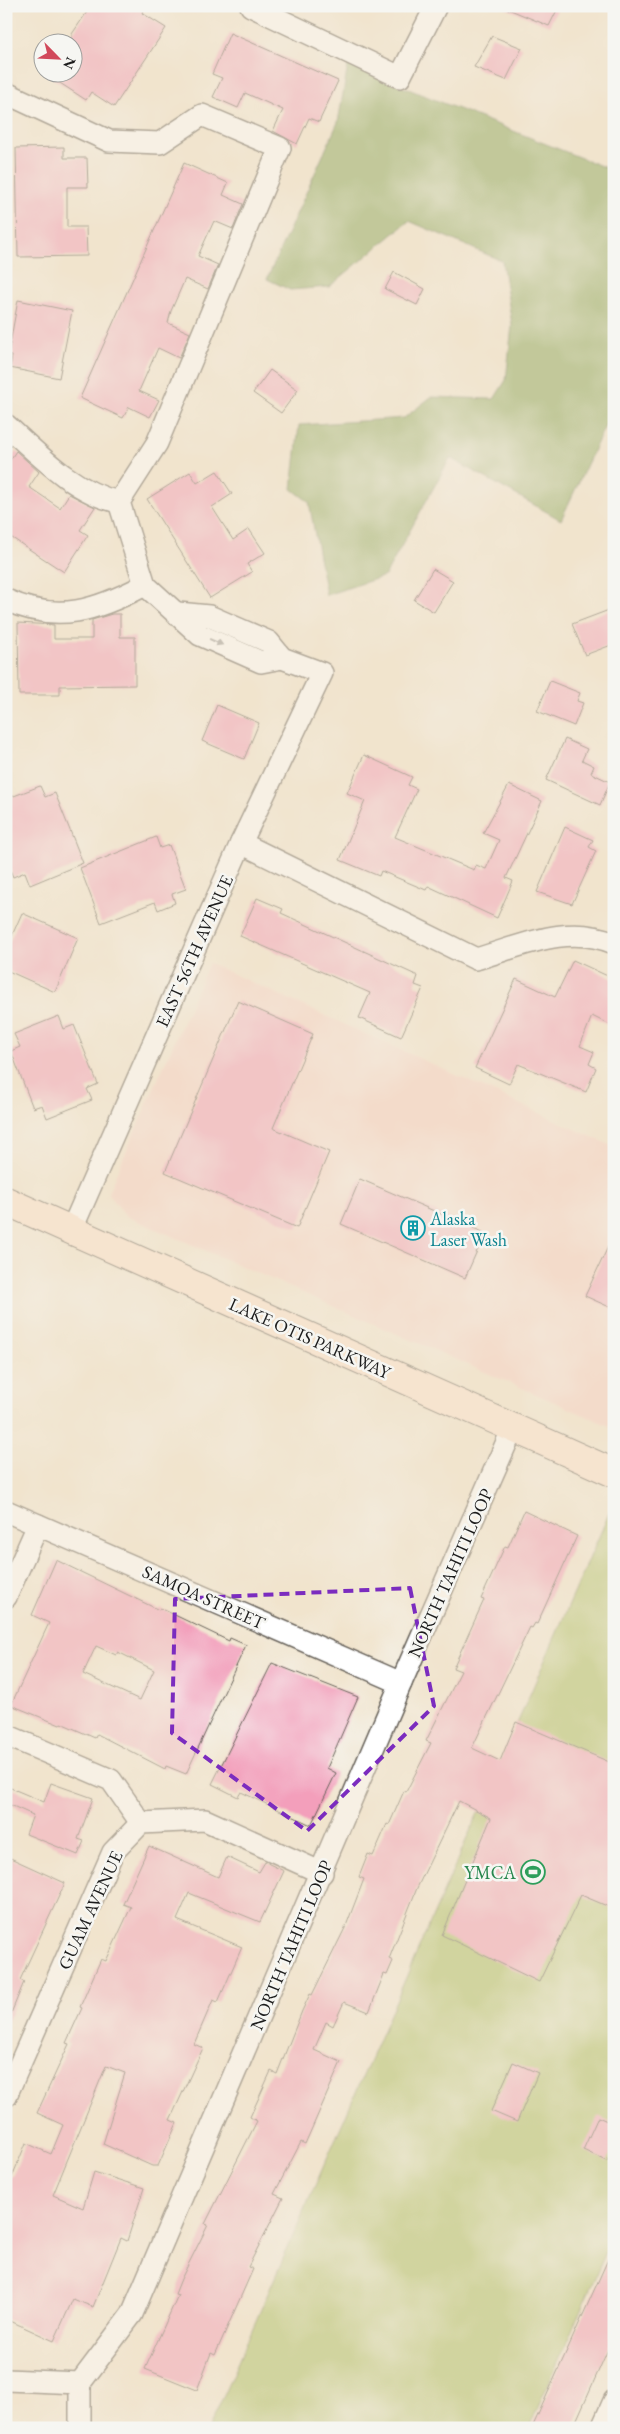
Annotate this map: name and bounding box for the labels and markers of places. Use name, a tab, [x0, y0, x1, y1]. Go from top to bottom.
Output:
place label: Alaska Laser Wash	[429, 1207, 507, 1251]
building icon: Alaska Laser Wash	[400, 1215, 426, 1241]
sports icon: YMCA	[520, 1859, 546, 1885]
place label: YMCA	[464, 1861, 517, 1884]

